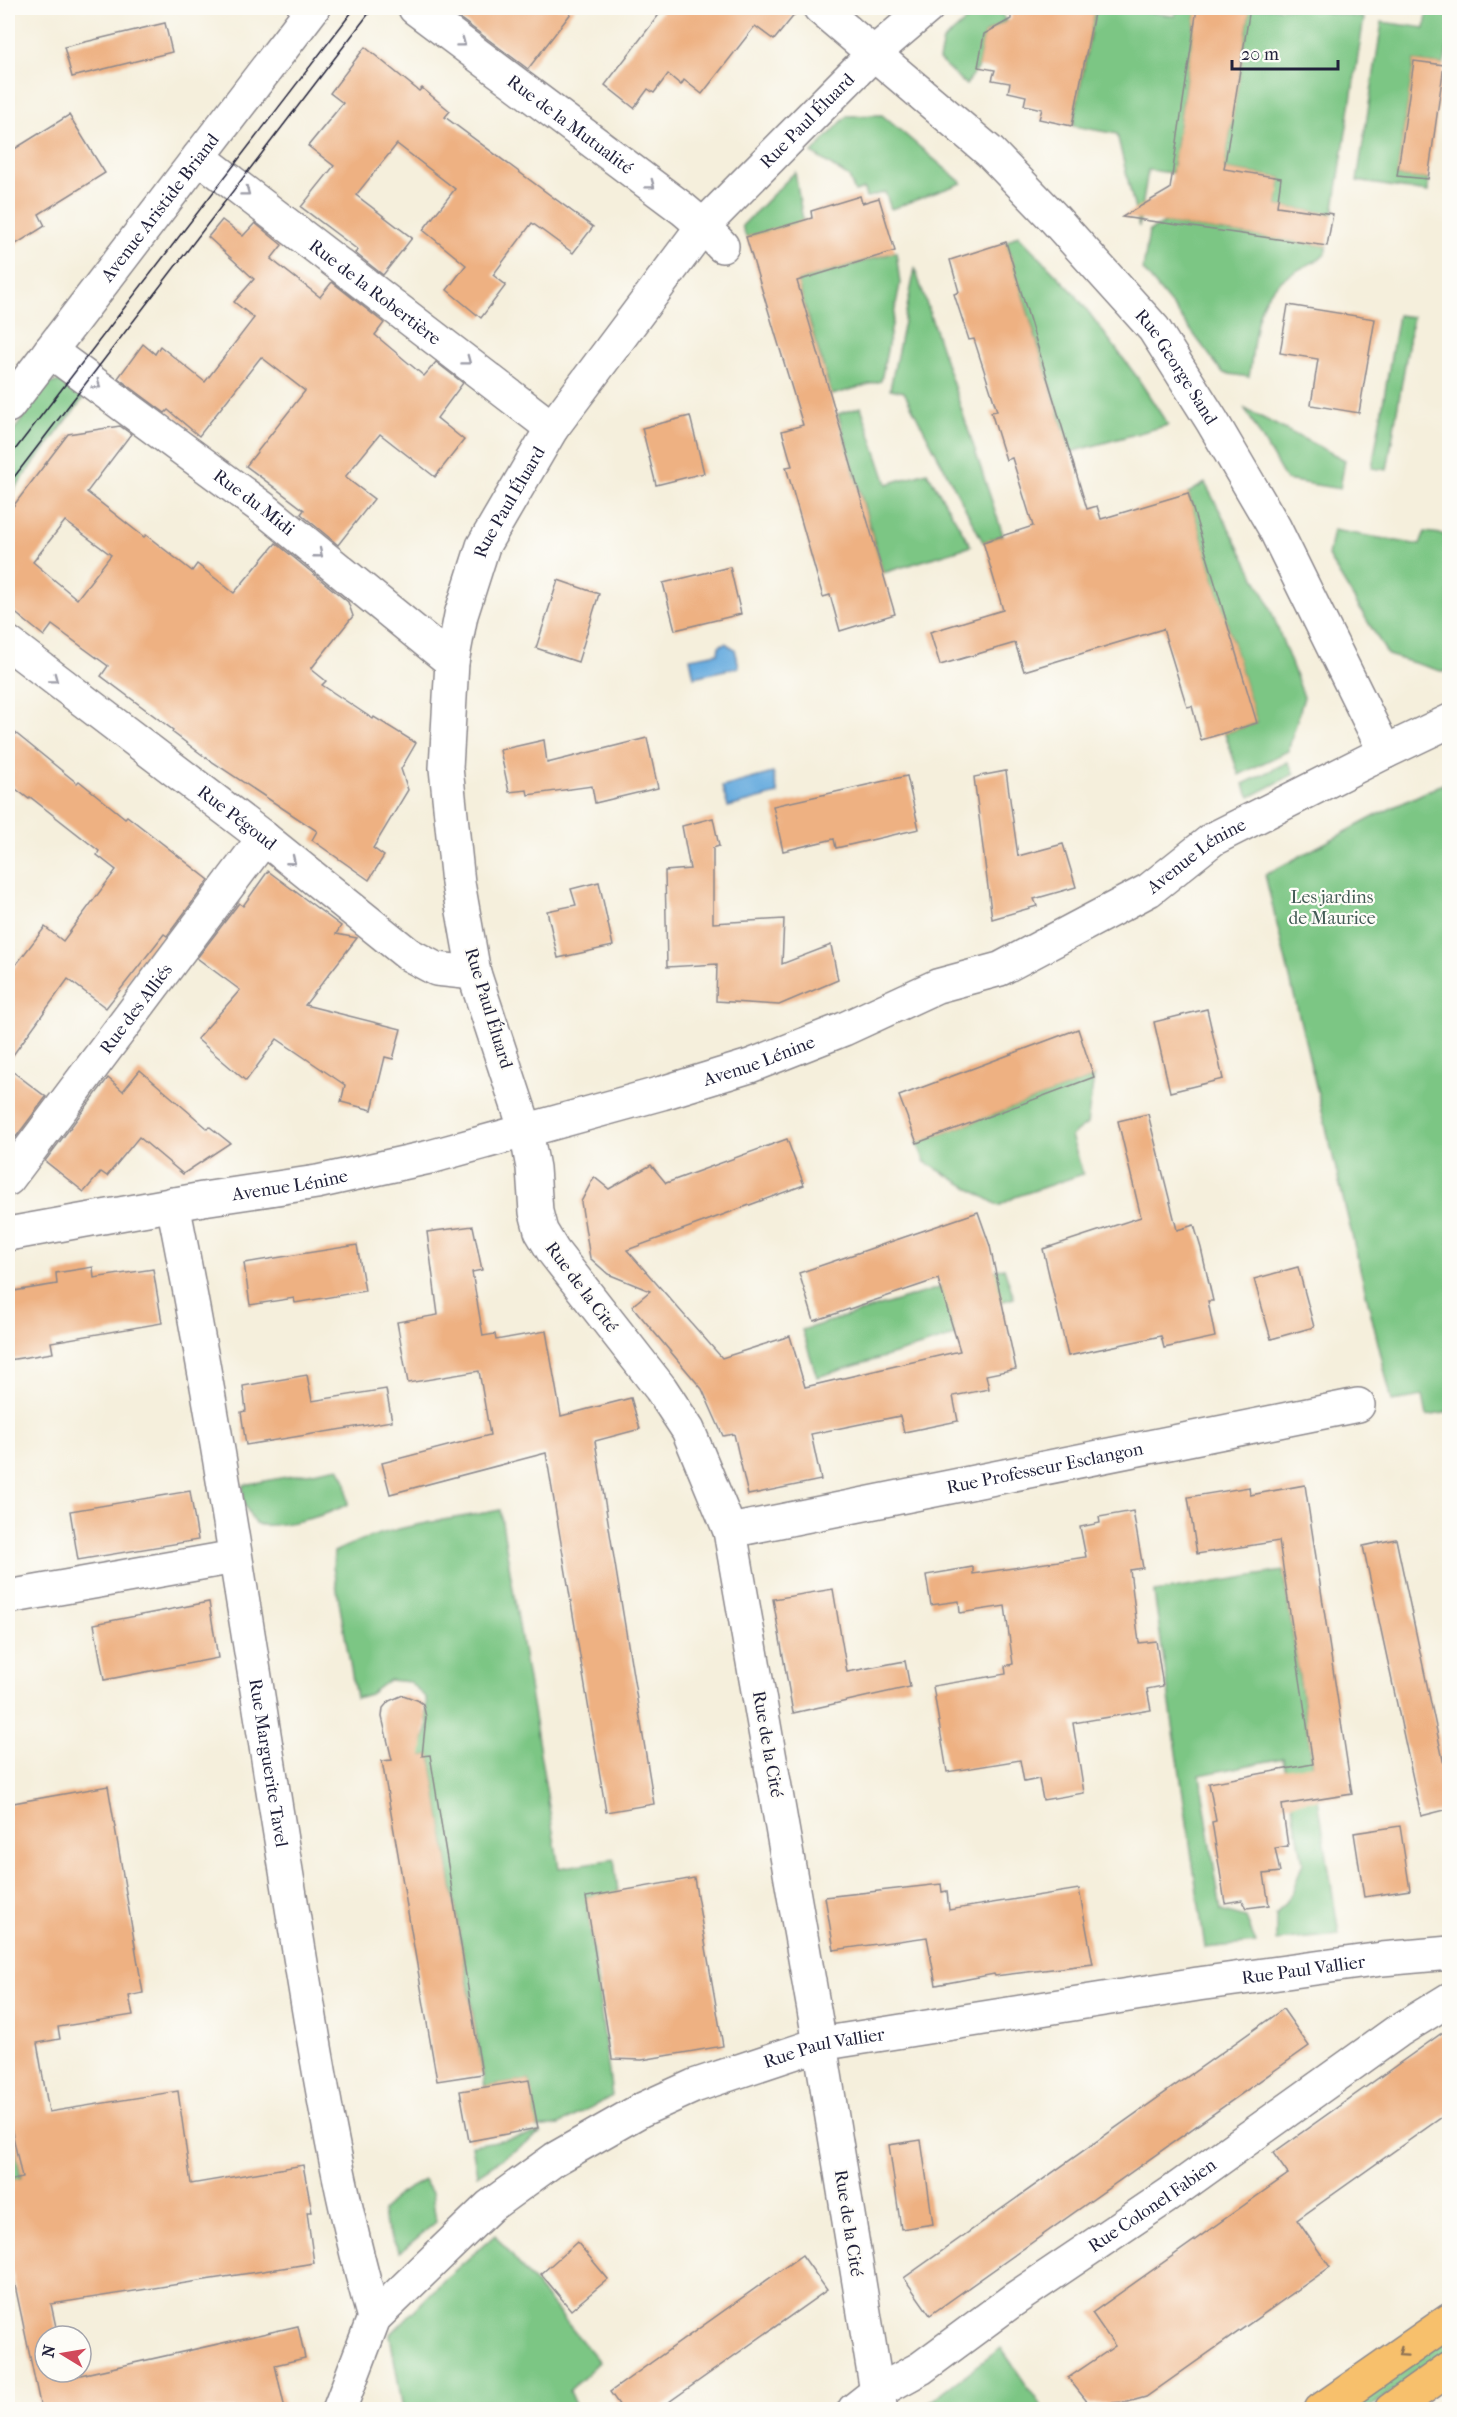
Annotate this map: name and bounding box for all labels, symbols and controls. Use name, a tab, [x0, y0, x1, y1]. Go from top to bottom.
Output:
scale bar	[1232, 33, 1338, 71]
one-way arrow	[455, 35, 466, 46]
text: 20 m	[1241, 44, 1279, 65]
street label: Rue Paul Éluard	[756, 69, 859, 173]
street label: Rue de la Mutualité	[503, 71, 637, 179]
street label: Avenue Aristide Briand	[97, 130, 224, 287]
one-way arrow	[645, 178, 656, 189]
one-way arrow	[239, 185, 250, 196]
street label: Rue de la Robertière	[305, 235, 445, 350]
street label: Rue George Sand	[1130, 305, 1222, 429]
one-way arrow	[461, 354, 472, 365]
one-way arrow	[90, 378, 101, 389]
street label: Rue Paul Éluard	[470, 443, 550, 561]
street label: Rue du Midi	[209, 465, 299, 541]
one-way arrow	[313, 546, 324, 557]
one-way arrow	[47, 671, 58, 682]
street label: Rue Pégoud	[193, 781, 281, 855]
street label: Avenue Lénine	[1142, 814, 1250, 899]
one-way arrow	[286, 854, 297, 865]
park label: Les jardins de Maurice	[1288, 887, 1376, 929]
street label: Rue Paul Éluard	[460, 945, 518, 1071]
street label: Rue des Alliés	[96, 959, 177, 1058]
street label: Avenue Lénine	[700, 1032, 818, 1091]
street label: Avenue Lénine	[230, 1166, 350, 1206]
street label: Rue de la Cité	[541, 1238, 623, 1337]
street label: Rue Professeur Esclangon	[945, 1438, 1145, 1498]
street label: Rue Marguerite Tavel	[244, 1677, 292, 1849]
street label: Rue de la Cité	[748, 1689, 787, 1799]
street label: Rue Paul Vallier	[1240, 1951, 1367, 1989]
street label: Rue Paul Vallier	[761, 2024, 887, 2073]
street label: Rue Colonel Fabien	[1085, 2154, 1221, 2257]
street label: Rue de la Cité	[830, 2168, 867, 2278]
north arrow	[33, 2324, 93, 2384]
text: N	[38, 2343, 59, 2359]
one-way arrow	[1397, 2346, 1408, 2357]

